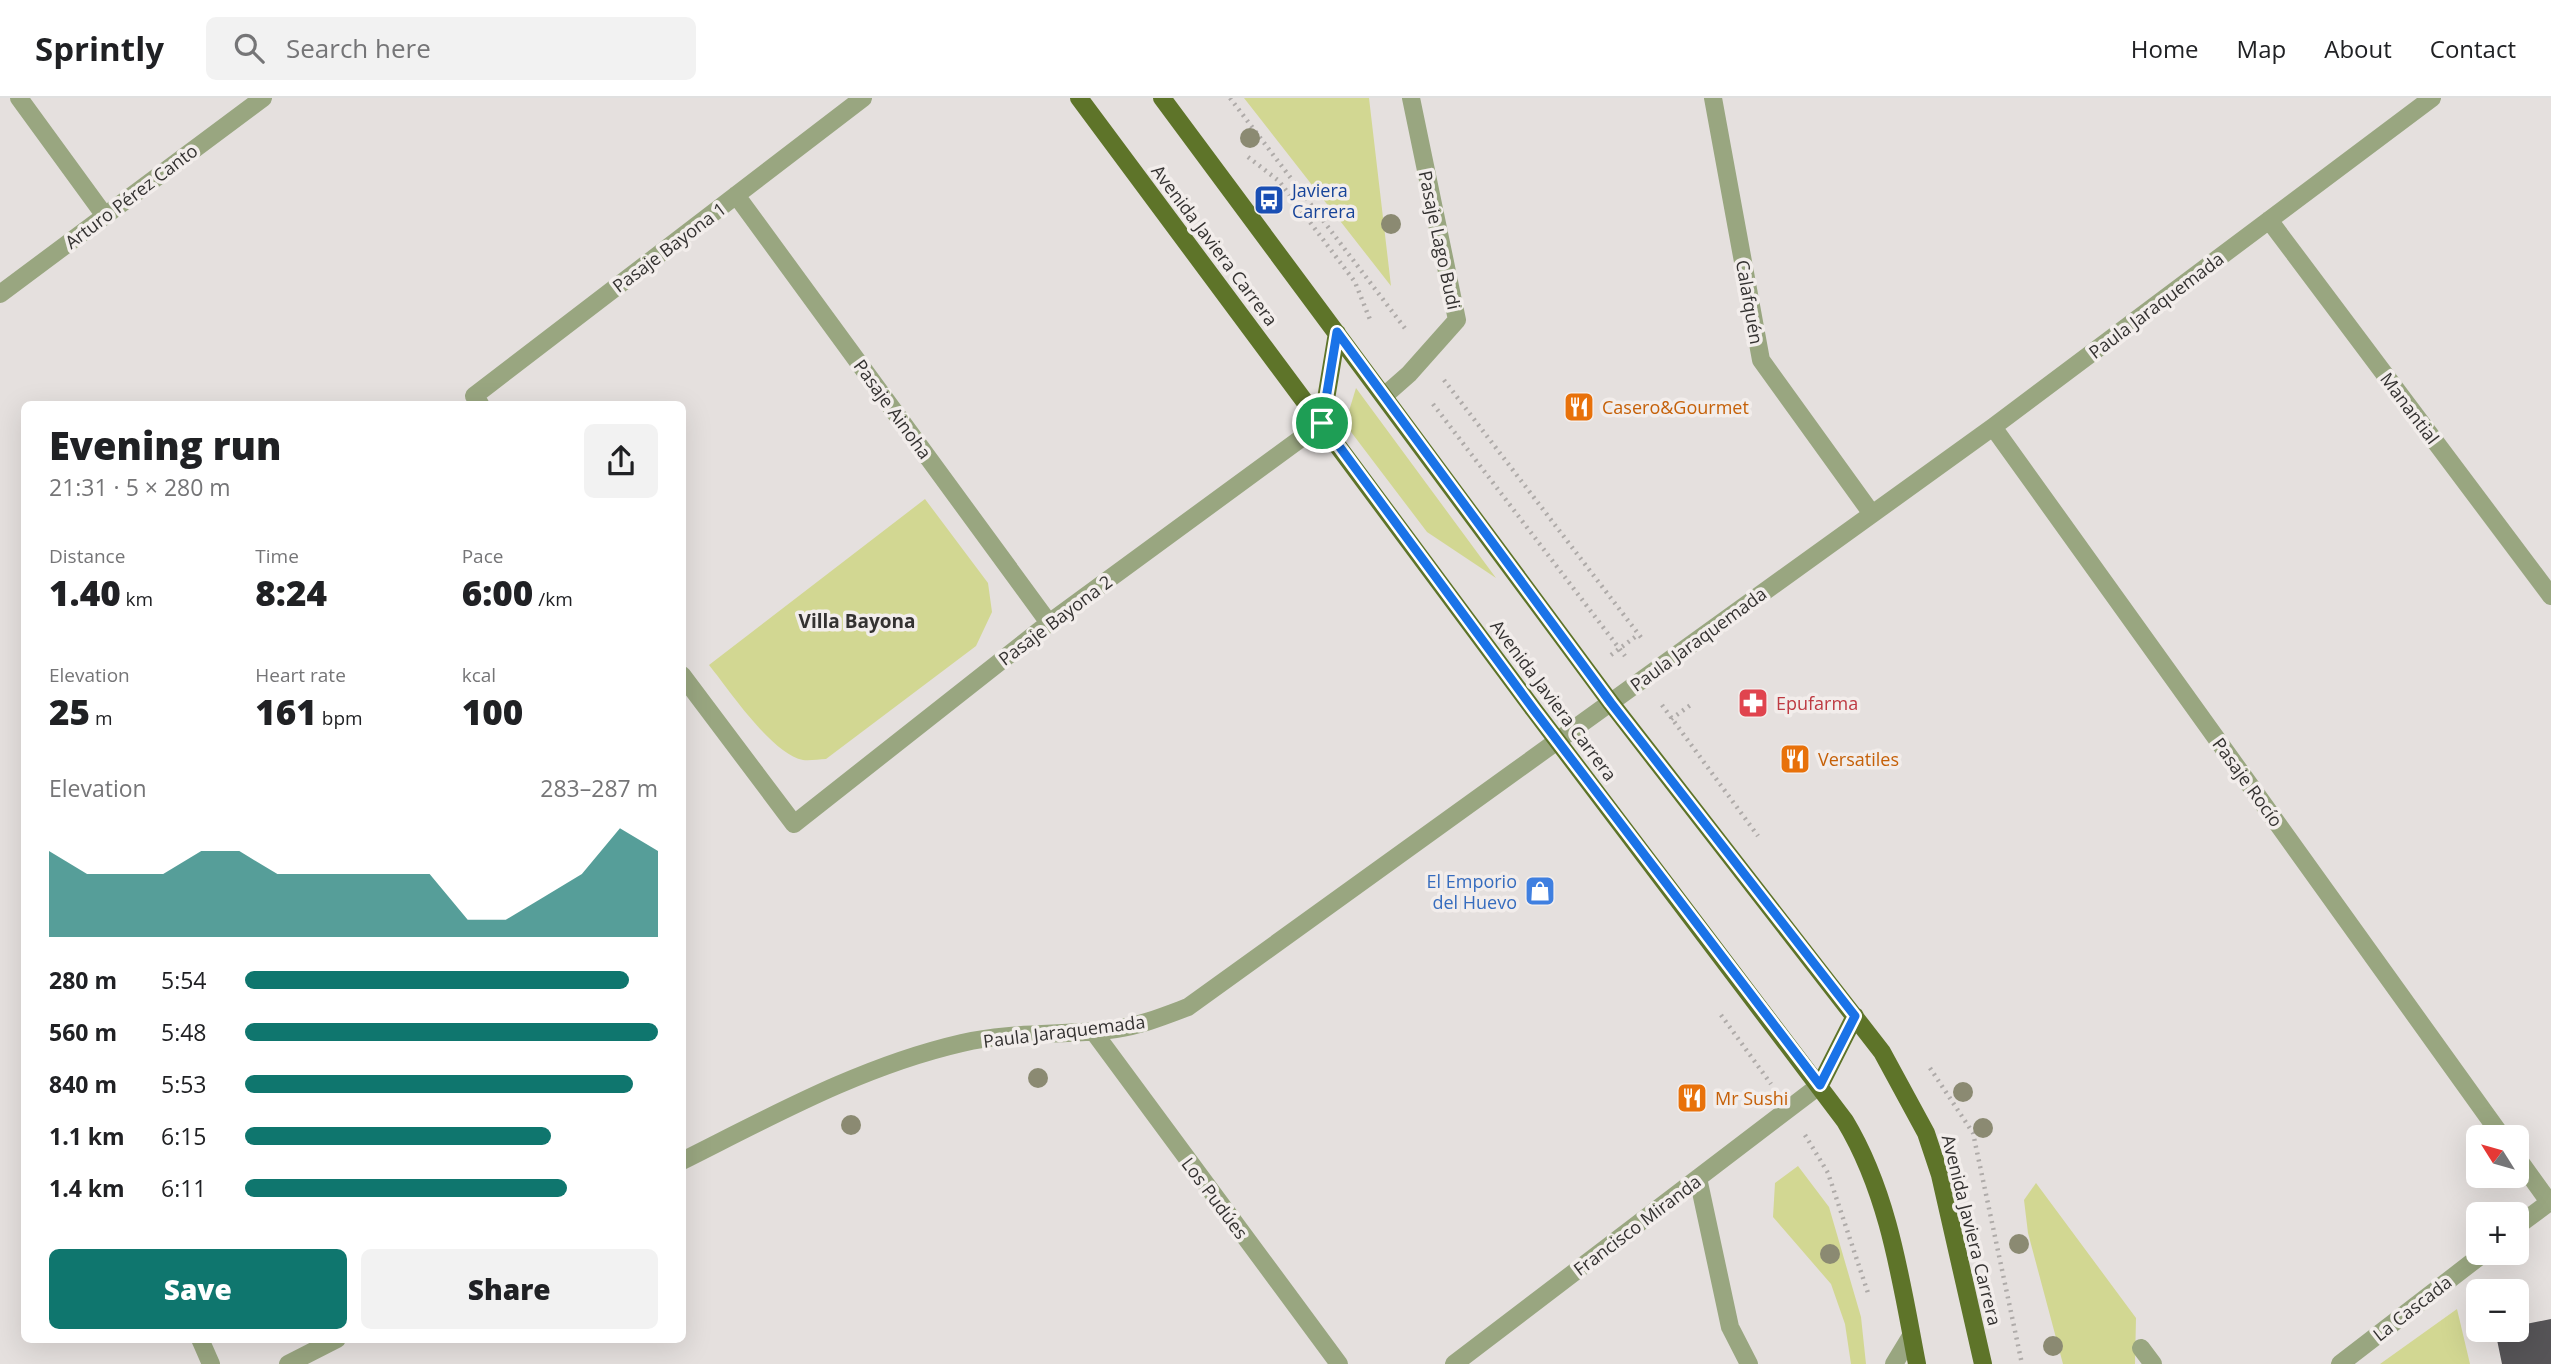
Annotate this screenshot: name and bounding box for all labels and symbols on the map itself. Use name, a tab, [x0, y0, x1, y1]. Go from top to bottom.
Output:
street label: Arturo Pérez Canto	[60, 138, 202, 254]
street label: Avenida Javiera Carrera	[1146, 160, 1284, 330]
street label: Pasaje Lago Budi	[1414, 168, 1466, 312]
place label: Javiera Carrera	[1290, 178, 1356, 223]
bus stop icon: Javiera Carrera	[1252, 183, 1286, 217]
street label: Pasaje Bayona 1	[607, 196, 731, 298]
street label: Paula Jaraquemada	[2084, 246, 2228, 364]
street label: Calafquén	[1731, 258, 1769, 346]
street label: Pasaje Ainoha	[849, 354, 937, 464]
street label: Manantial	[2375, 367, 2445, 449]
restaurant icon: Casero&Gourmet	[1562, 390, 1596, 424]
pin	[1292, 393, 1352, 453]
place label: Casero&Gourmet	[1602, 395, 1749, 419]
street label: Pasaje Bayona 2	[993, 569, 1117, 671]
street label: Paula Jaraquemada	[1625, 581, 1771, 697]
district label: Villa Bayona	[799, 608, 915, 634]
street label: Avenida Javiera Carrera	[1485, 615, 1623, 785]
pharmacy icon: Epufarma	[1736, 686, 1770, 720]
place label: Epufarma	[1776, 691, 1858, 715]
street label: Pasaje Rocío	[2208, 733, 2288, 831]
restaurant icon: Versatiles	[1778, 742, 1812, 776]
place label: Versatiles	[1818, 747, 1899, 771]
place label: El Emporio del Huevo	[1427, 869, 1517, 914]
shop icon: El Emporio del Huevo	[1523, 874, 1557, 908]
street label: Paula Jaraquemada	[982, 1009, 1146, 1053]
restaurant icon: Mr Sushi	[1675, 1081, 1709, 1115]
place label: Mr Sushi	[1715, 1086, 1788, 1110]
north arrow	[2466, 1125, 2529, 1188]
street label: Avenida Javiera Carrera	[1937, 1132, 2007, 1328]
street label: Los Pudúes	[1177, 1152, 1253, 1244]
street label: Francisco Miranda	[1568, 1169, 1706, 1281]
street label: La Cascada	[2368, 1270, 2456, 1346]

